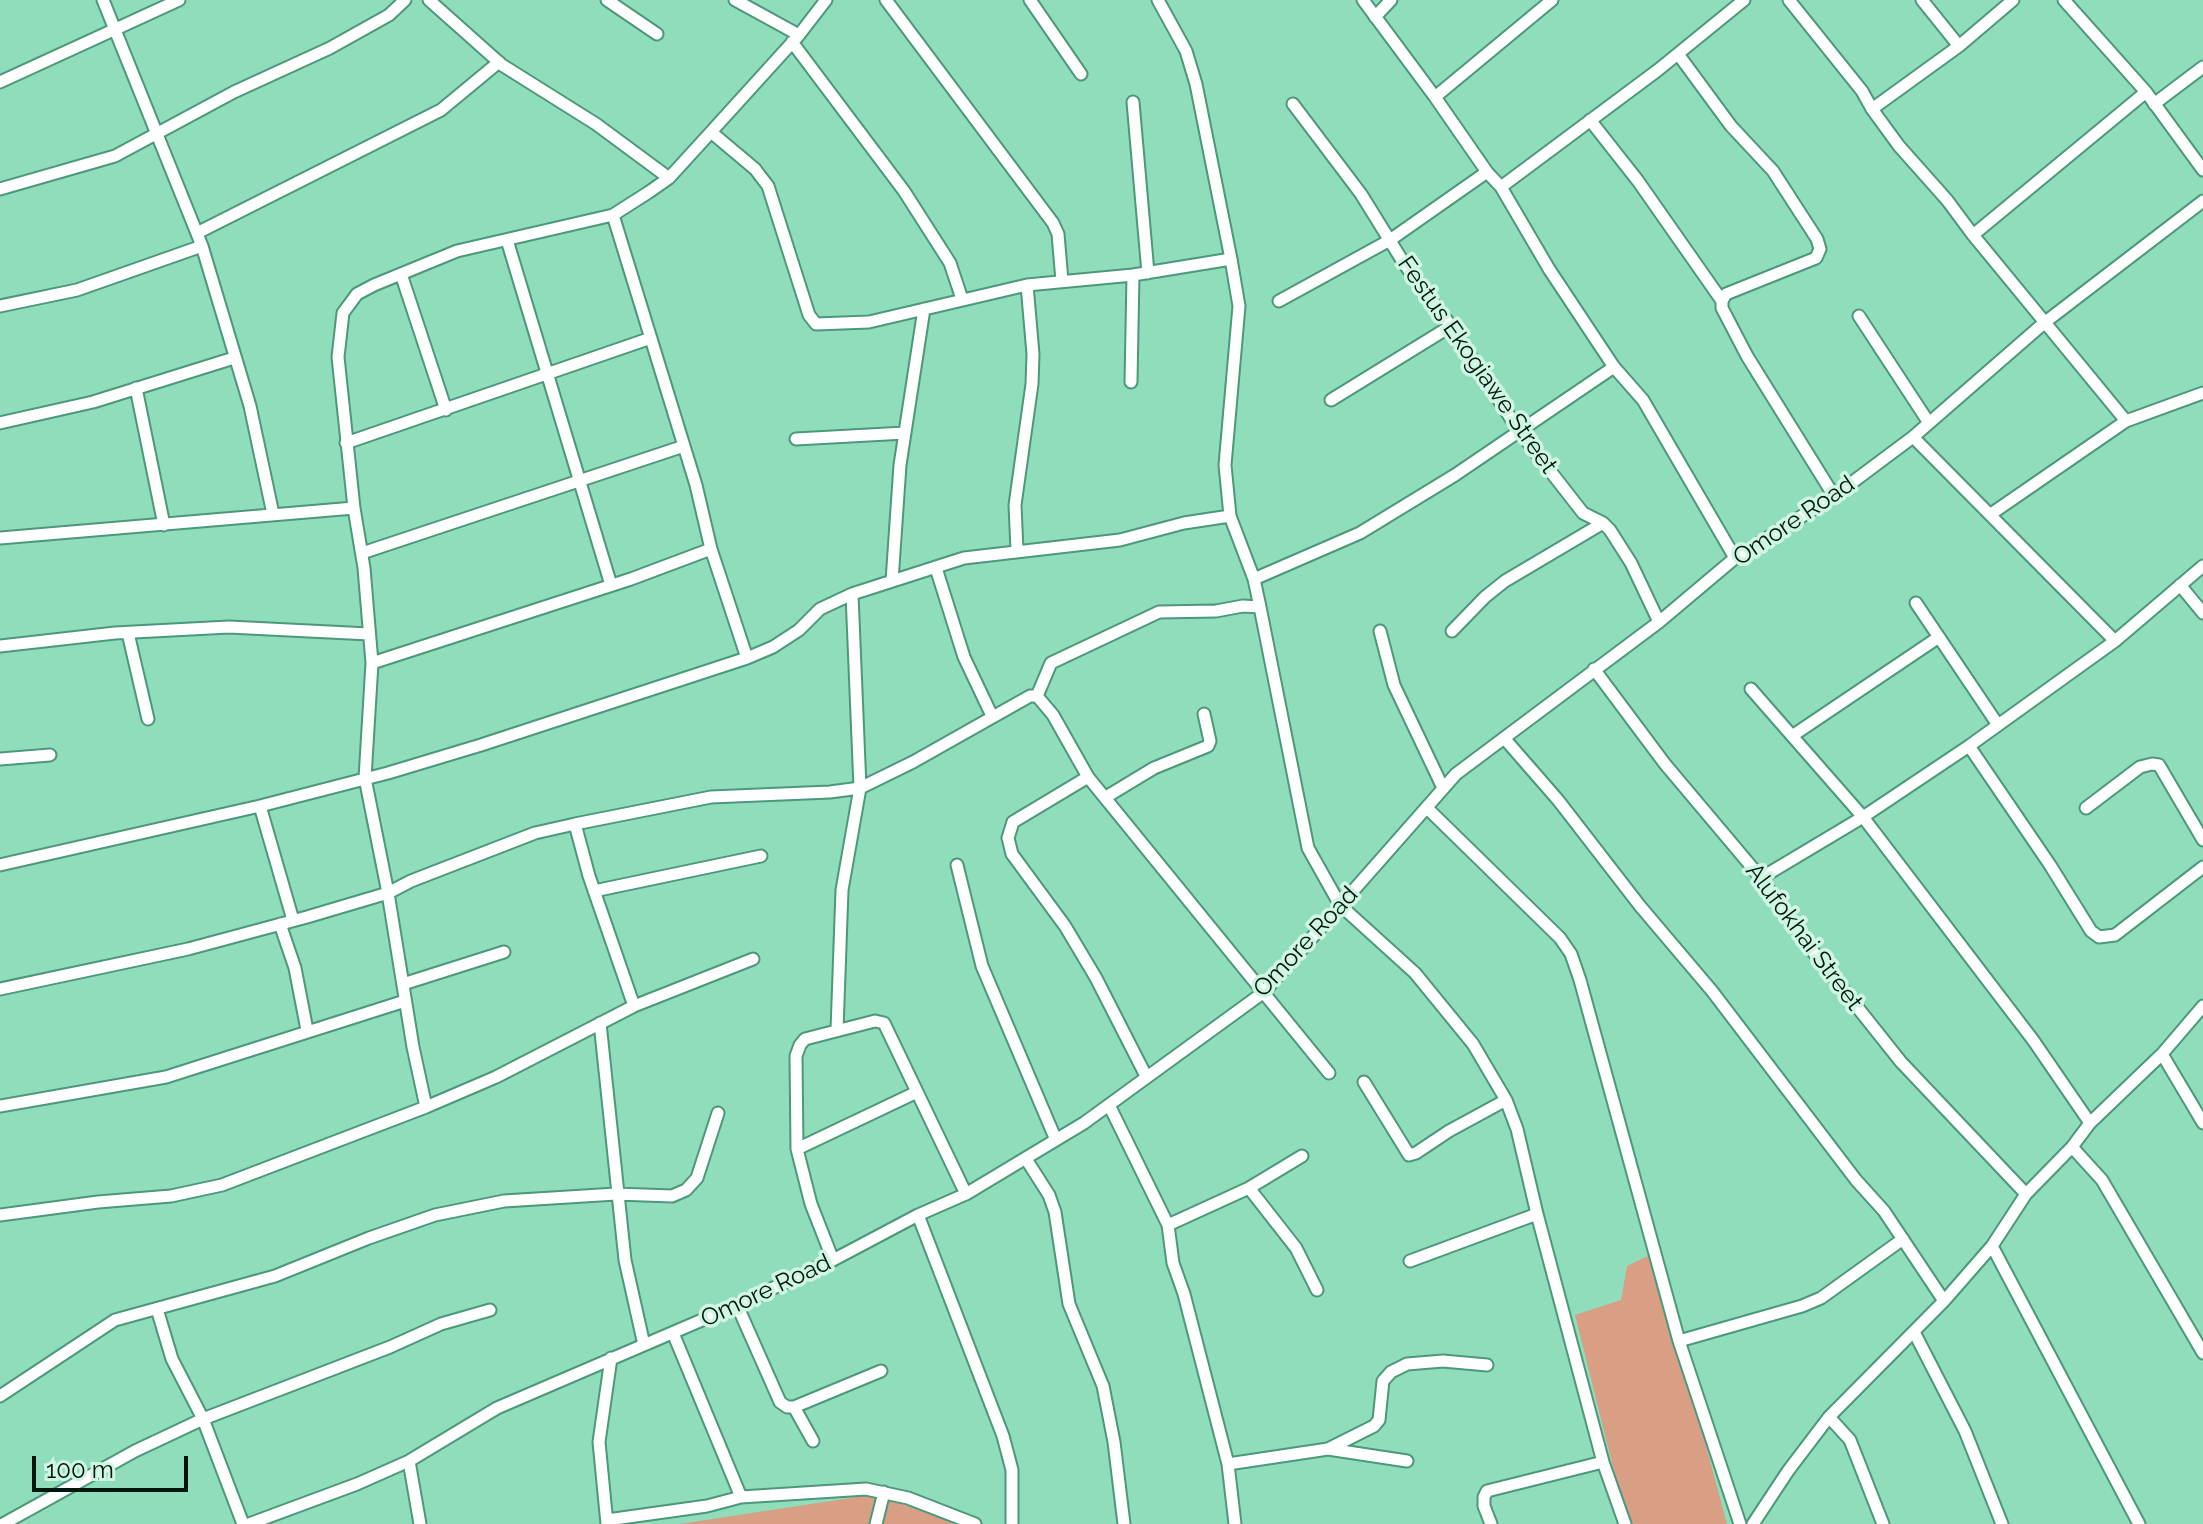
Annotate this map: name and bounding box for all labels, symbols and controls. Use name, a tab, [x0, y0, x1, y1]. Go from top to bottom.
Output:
street label: Festus Ekogiawe Street	[1391, 251, 1563, 479]
street label: Omore Road	[1728, 470, 1860, 572]
street label: Alufokhai Street	[1739, 858, 1869, 1016]
street label: Omore Road	[1248, 881, 1364, 1003]
street label: Omore Road	[696, 1248, 836, 1334]
scale bar	[36, 1440, 192, 1490]
text: 100 m	[46, 1455, 114, 1484]

